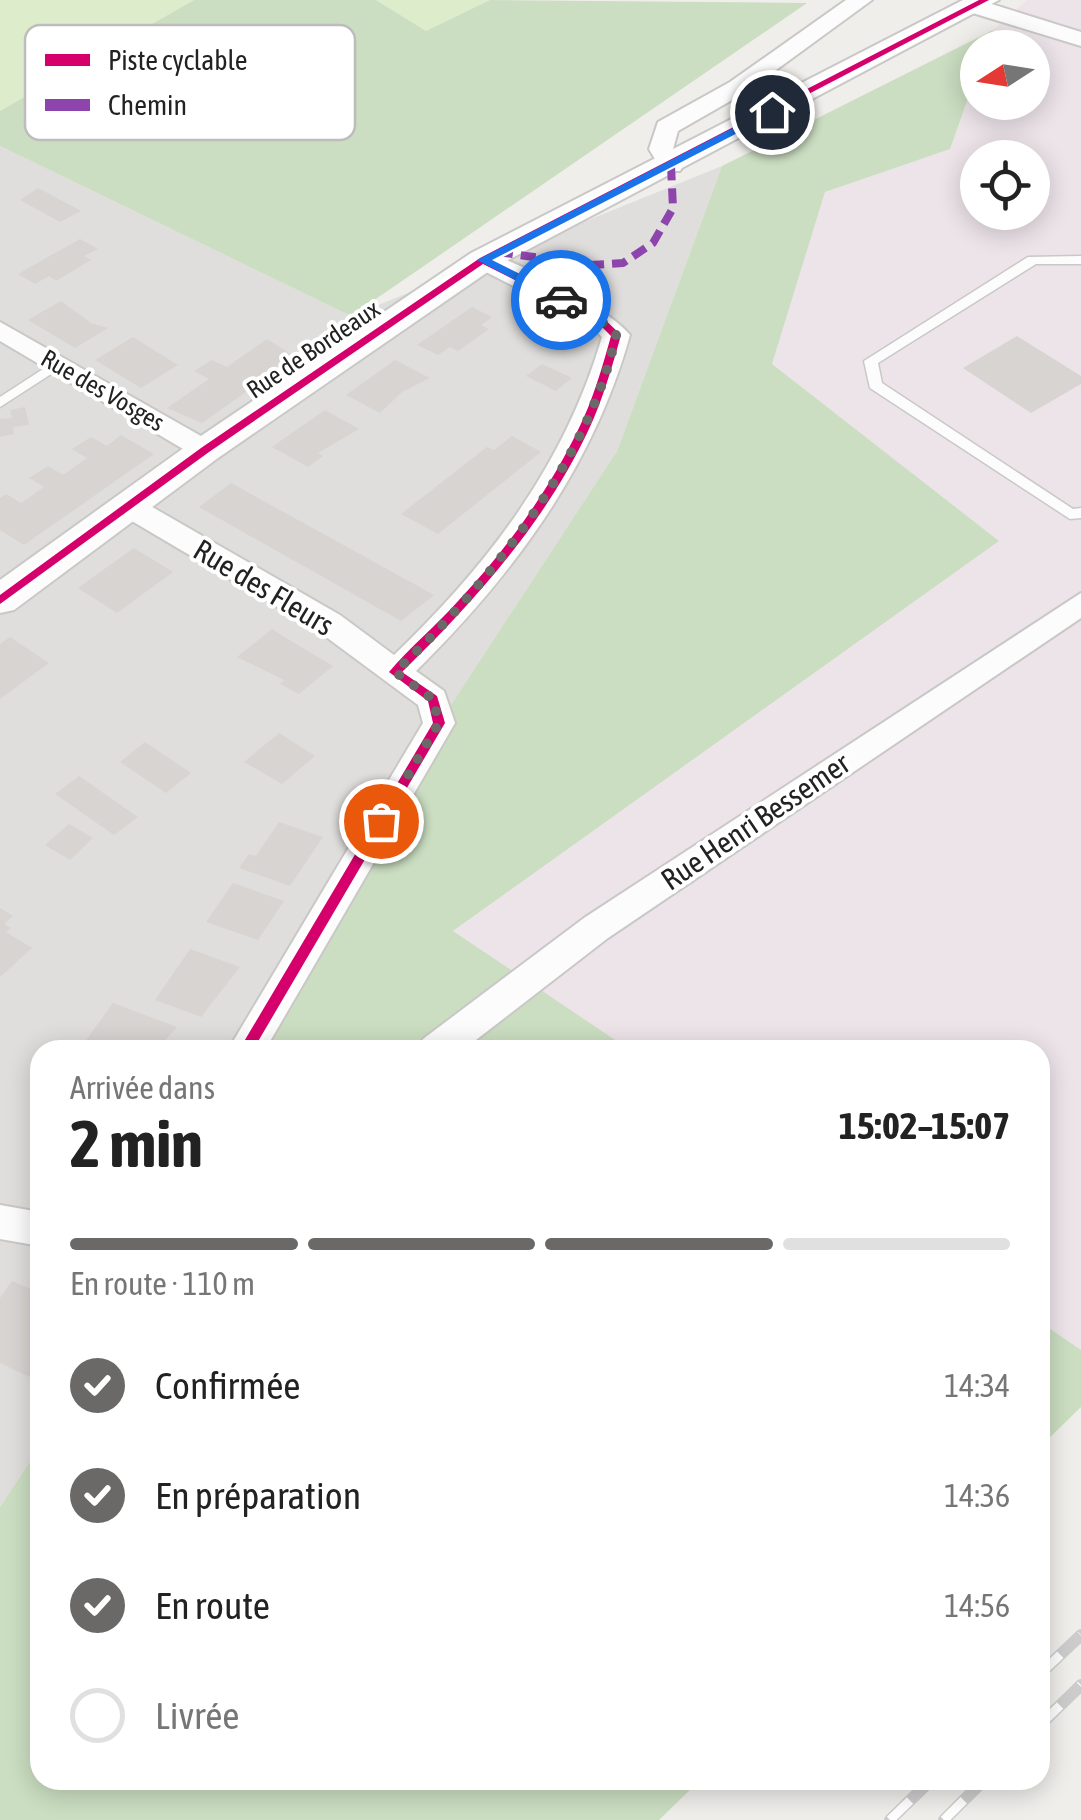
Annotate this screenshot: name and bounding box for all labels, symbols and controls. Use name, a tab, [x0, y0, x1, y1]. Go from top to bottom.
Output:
legend	[25, 25, 355, 140]
north arrow	[960, 30, 1050, 120]
map controls	[960, 30, 1050, 230]
text: Piste cyclable	[108, 44, 247, 76]
pin	[730, 70, 815, 155]
icon: home	[745, 85, 800, 140]
text: Chemin	[108, 89, 187, 121]
button: locate	[960, 140, 1050, 230]
courier	[511, 250, 611, 350]
icon: car	[534, 273, 589, 328]
street label: Rue de Bordeaux	[241, 294, 385, 404]
street label: Rue des Vosges	[37, 344, 170, 437]
street label: Rue des Fleurs	[188, 532, 340, 642]
street label: Rue Henri Bessemer	[655, 745, 856, 896]
pin	[339, 779, 424, 864]
icon: bag	[354, 794, 409, 849]
text: Arrivée dans	[70, 1069, 215, 1106]
text: 15:02–15:07	[839, 1104, 1010, 1147]
text: 2 min	[70, 1106, 203, 1181]
text: En route · 110 m	[70, 1265, 255, 1302]
icon: check	[70, 1358, 125, 1413]
text: Confirmée	[155, 1364, 301, 1407]
text: 14:34	[944, 1367, 1010, 1404]
icon: check	[70, 1468, 125, 1523]
text: En préparation	[155, 1474, 361, 1517]
text: 14:36	[944, 1477, 1010, 1514]
icon: check	[70, 1578, 125, 1633]
text: En route	[155, 1584, 270, 1627]
text: 14:56	[944, 1587, 1010, 1624]
text: Livrée	[155, 1694, 240, 1737]

